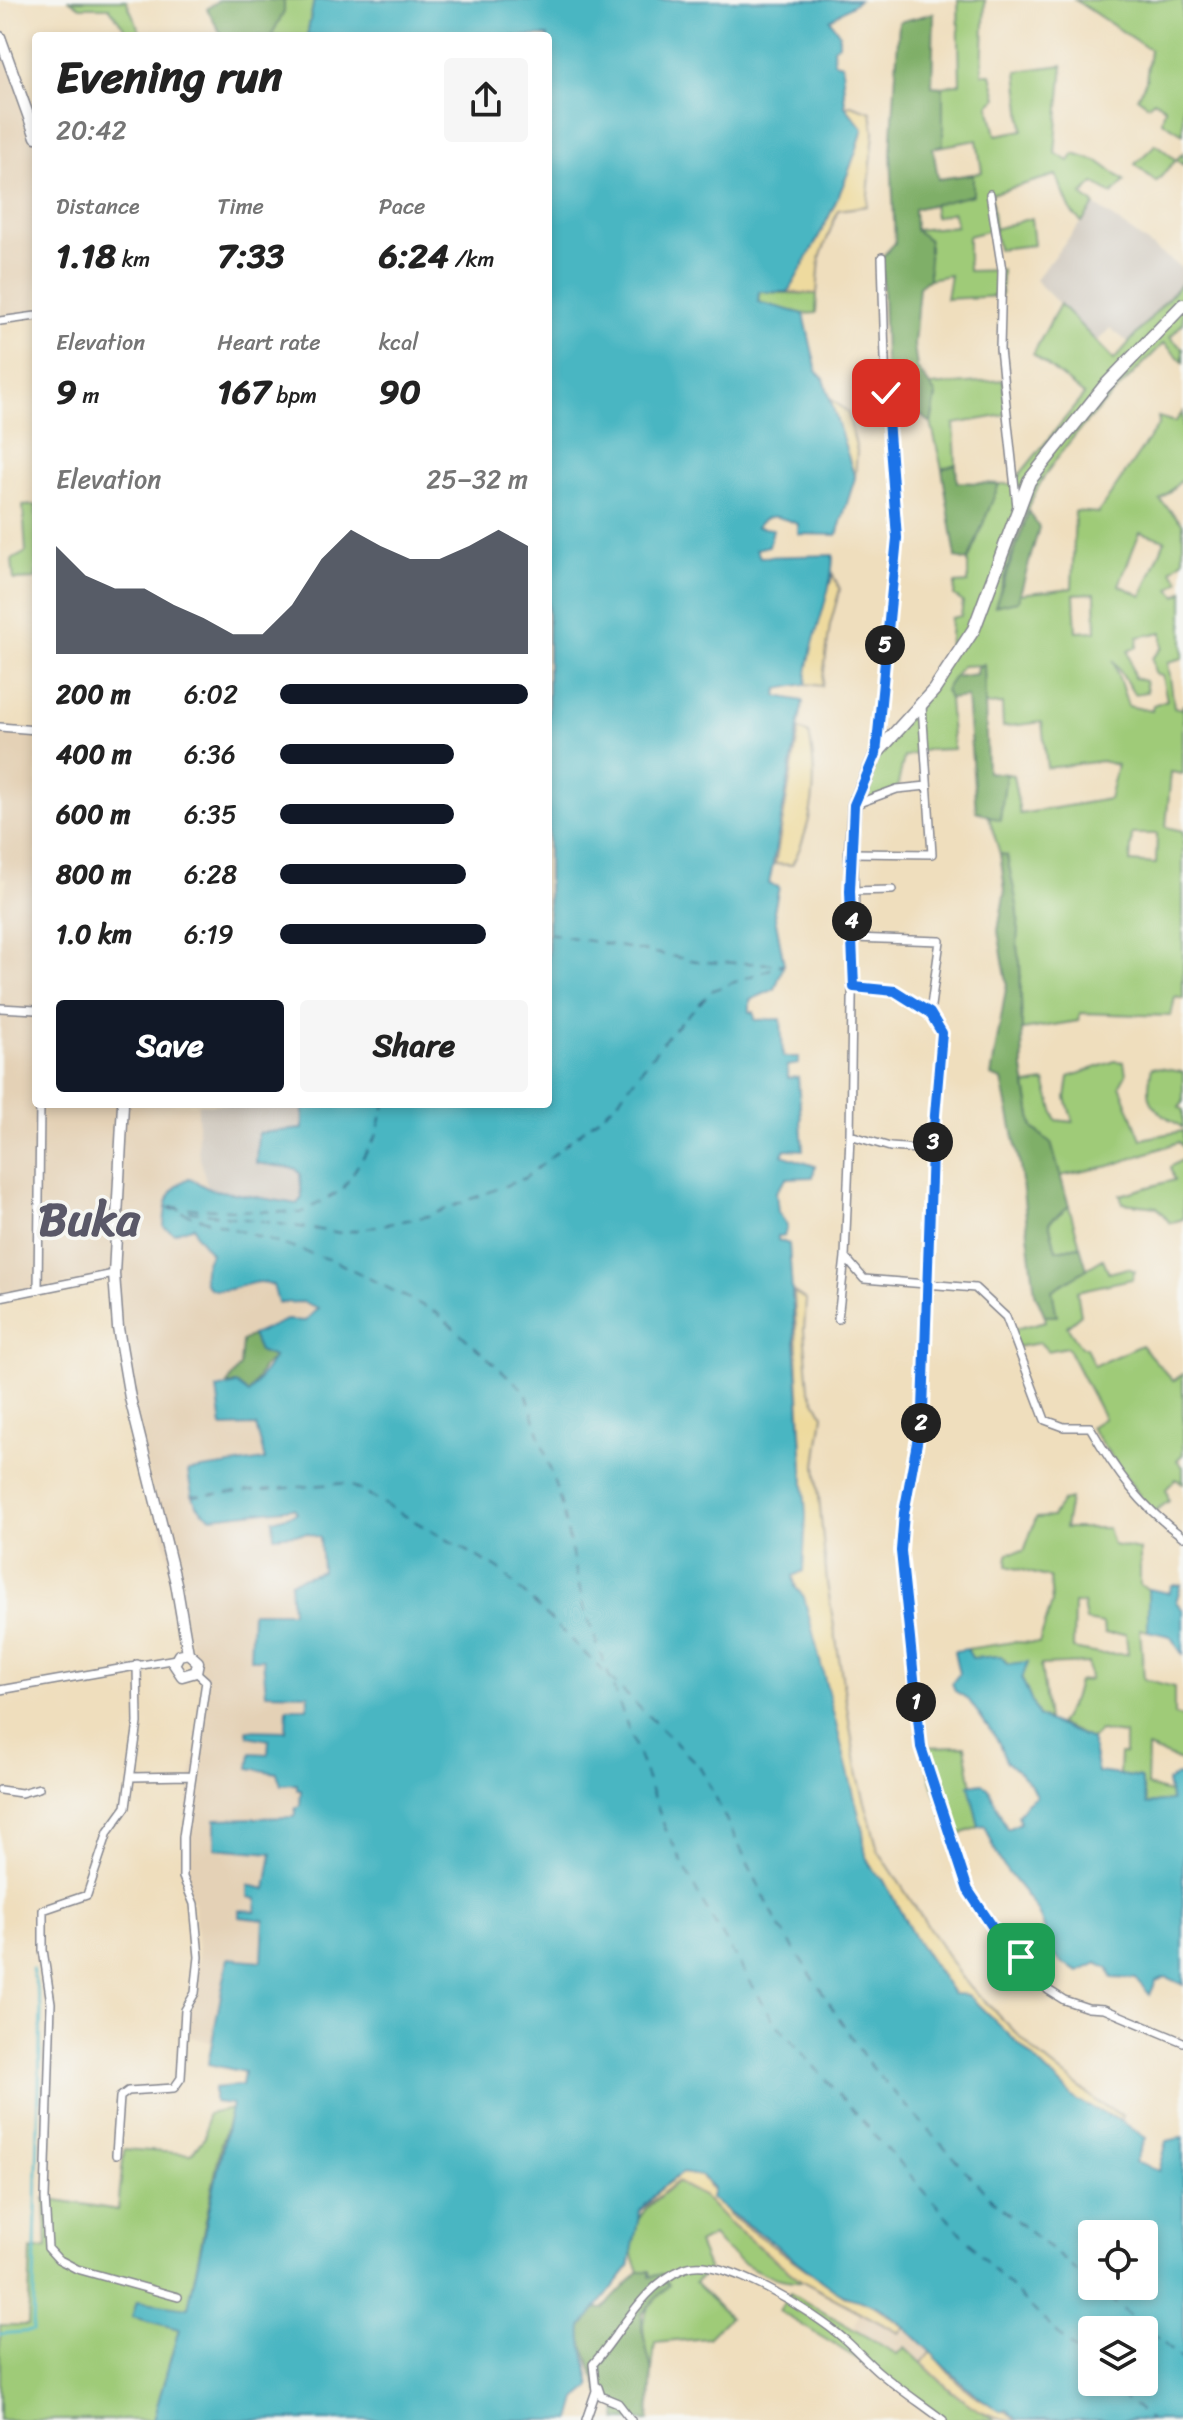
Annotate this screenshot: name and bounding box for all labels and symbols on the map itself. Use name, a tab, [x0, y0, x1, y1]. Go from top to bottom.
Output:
pin	[852, 359, 920, 427]
pin: 5	[865, 625, 905, 665]
pin: 4	[832, 901, 872, 941]
pin: 3	[913, 1122, 953, 1162]
district label: Buka	[38, 1179, 141, 1260]
pin: 2	[901, 1403, 941, 1443]
pin: 1	[896, 1682, 936, 1722]
pin	[987, 1923, 1055, 1991]

